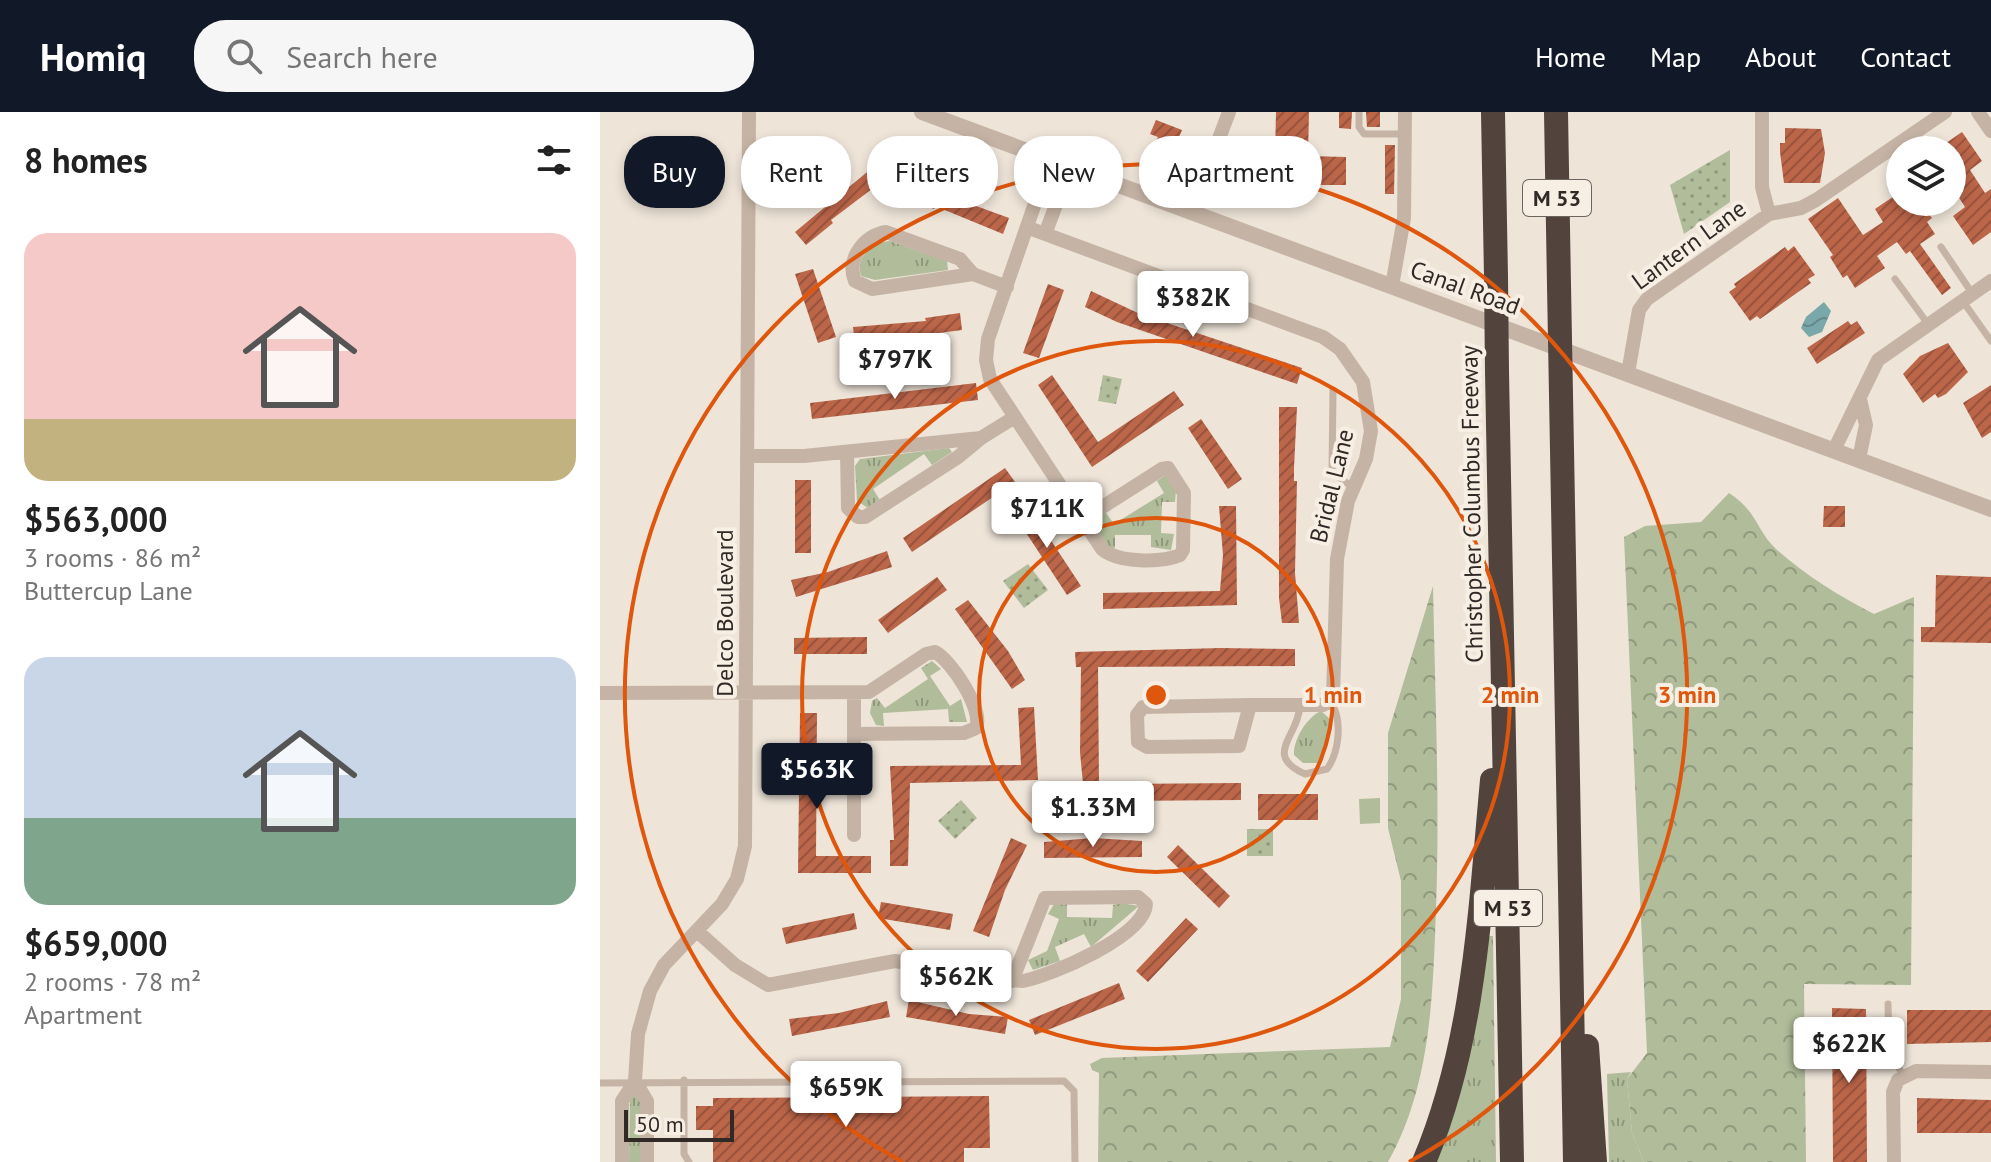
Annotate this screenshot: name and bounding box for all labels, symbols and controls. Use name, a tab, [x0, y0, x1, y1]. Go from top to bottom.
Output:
search box	[194, 20, 754, 92]
text: Homiq	[40, 32, 146, 81]
icon: search	[222, 34, 266, 78]
text: Search here	[286, 37, 438, 76]
text: Home	[1535, 38, 1606, 75]
text: Map	[1650, 38, 1701, 75]
text: About	[1745, 38, 1816, 75]
text: Contact	[1860, 38, 1951, 75]
chip: Buy	[624, 136, 725, 208]
chip: Rent	[741, 136, 851, 208]
chip: Filters	[867, 136, 998, 208]
chip: New	[1014, 136, 1123, 208]
chip: Apartment	[1139, 136, 1322, 208]
map controls	[1886, 136, 1966, 216]
button: layers	[1886, 136, 1966, 216]
text: 8 homes	[24, 138, 148, 182]
icon: filters	[532, 138, 576, 182]
road number: M 53	[1523, 180, 1591, 216]
street label: Lantern Lane	[1625, 193, 1752, 296]
street label: Canal Road	[1406, 253, 1524, 322]
pin: $382K	[1137, 271, 1249, 339]
text: $382K	[1155, 280, 1231, 313]
icon: home	[228, 285, 372, 429]
pin: $797K	[839, 333, 951, 401]
text: $797K	[857, 342, 933, 375]
street label: Christopher Columbus Freeway	[1453, 345, 1490, 663]
street label: Bridal Lane	[1302, 426, 1361, 546]
pin: $711K	[991, 482, 1103, 550]
text: $711K	[1009, 491, 1085, 524]
text: $563,000	[24, 497, 168, 541]
street label: Delco Boulevard	[709, 529, 740, 697]
text: 3 rooms · 86 m²	[24, 541, 201, 574]
text: Buttercup Lane	[24, 574, 193, 607]
text: 1 min	[1304, 679, 1362, 710]
text: 2 min	[1481, 679, 1539, 710]
text: 3 min	[1658, 679, 1716, 710]
centre of rings	[1142, 681, 1170, 709]
icon: home	[228, 709, 372, 853]
pin: $563K	[761, 743, 873, 811]
text: $563K	[779, 752, 855, 785]
pin: $1.33M	[1028, 781, 1158, 849]
text: $1.33M	[1050, 790, 1136, 823]
road number: M 53	[1474, 890, 1542, 926]
text: $659,000	[24, 921, 168, 965]
pin: $562K	[900, 950, 1012, 1018]
text: $562K	[918, 959, 994, 992]
text: 2 rooms · 78 m²	[24, 965, 201, 998]
text: Apartment	[24, 998, 142, 1031]
pin: $622K	[1793, 1017, 1905, 1085]
text: $622K	[1811, 1026, 1887, 1059]
pin: $659K	[790, 1061, 902, 1129]
text: $659K	[808, 1070, 884, 1103]
scale bar	[624, 1106, 734, 1142]
text: 50 m	[636, 1110, 684, 1138]

